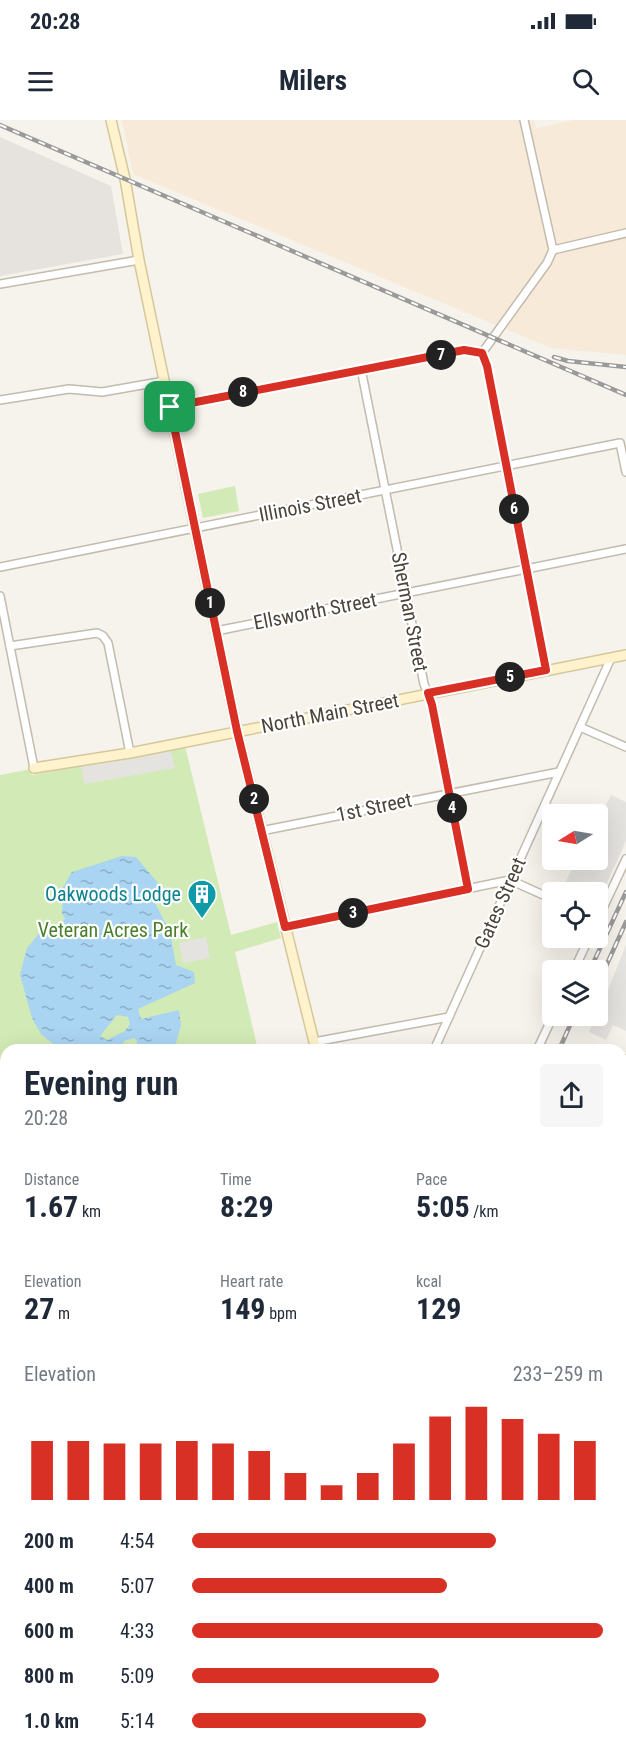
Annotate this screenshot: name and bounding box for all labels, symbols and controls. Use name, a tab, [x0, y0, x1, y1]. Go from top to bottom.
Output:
text: 20:28	[30, 9, 81, 34]
icon: menu	[24, 65, 57, 98]
text: Milers	[279, 65, 347, 97]
icon: search	[569, 65, 602, 98]
pin: 7	[426, 340, 456, 370]
text: 7	[437, 345, 445, 364]
pin: 8	[228, 377, 258, 407]
pin	[144, 381, 195, 432]
text: 8	[239, 382, 247, 401]
icon: arrive	[153, 390, 186, 423]
street label: Illinois Street	[257, 483, 363, 527]
pin: 6	[499, 494, 529, 524]
text: 6	[510, 499, 518, 518]
street label: Sherman Street	[387, 550, 433, 674]
street label: Ellsworth Street	[251, 587, 379, 635]
pin: 1	[195, 588, 225, 618]
text: 1	[206, 593, 214, 612]
pin: 5	[495, 662, 525, 692]
text: 5	[506, 667, 514, 686]
street label: North Main Street	[259, 688, 401, 738]
pin: 2	[239, 784, 269, 814]
street label: 1st Street	[334, 787, 414, 827]
text: 2	[250, 789, 258, 808]
pin: 4	[437, 793, 467, 823]
text: 4	[448, 798, 456, 817]
north arrow	[542, 804, 608, 870]
map controls	[542, 804, 608, 1026]
street label: Gates Street	[469, 854, 531, 952]
building icon: Oakwoods Lodge	[186, 878, 218, 920]
place label: Oakwoods Lodge	[45, 882, 181, 906]
button: locate	[542, 882, 608, 948]
pin: 3	[338, 898, 368, 928]
text: 3	[349, 903, 357, 922]
park label: Veteran Acres Park	[38, 918, 188, 942]
button: layers	[542, 960, 608, 1026]
text: Evening run	[24, 1064, 179, 1103]
button: share	[540, 1064, 603, 1127]
text: 20:28	[24, 1106, 68, 1130]
text: Distance	[24, 1170, 79, 1189]
text: Time	[220, 1170, 252, 1189]
text: Pace	[416, 1170, 447, 1189]
text: 1.67	[24, 1189, 78, 1224]
text: 8:29	[220, 1189, 274, 1224]
text: 5:05	[416, 1189, 470, 1224]
text: km	[78, 1202, 101, 1221]
text: /km	[470, 1202, 499, 1221]
text: Elevation	[24, 1272, 82, 1291]
text: Heart rate	[220, 1272, 283, 1291]
text: kcal	[416, 1272, 442, 1291]
text: 27	[24, 1291, 54, 1326]
text: 149	[220, 1291, 265, 1326]
text: 129	[416, 1291, 461, 1326]
text: m	[54, 1304, 70, 1323]
text: bpm	[265, 1304, 297, 1323]
text: Elevation	[24, 1362, 96, 1386]
text: 233–259 m	[513, 1362, 603, 1386]
text: 200 m	[24, 1529, 74, 1553]
text: 4:54	[120, 1529, 154, 1553]
text: 400 m	[24, 1574, 74, 1598]
text: 5:07	[120, 1574, 154, 1598]
text: 600 m	[24, 1619, 74, 1643]
text: 4:33	[120, 1619, 154, 1643]
text: 800 m	[24, 1664, 74, 1688]
text: 5:09	[120, 1664, 154, 1688]
text: 1.0 km	[24, 1709, 79, 1733]
text: 5:14	[120, 1709, 154, 1733]

